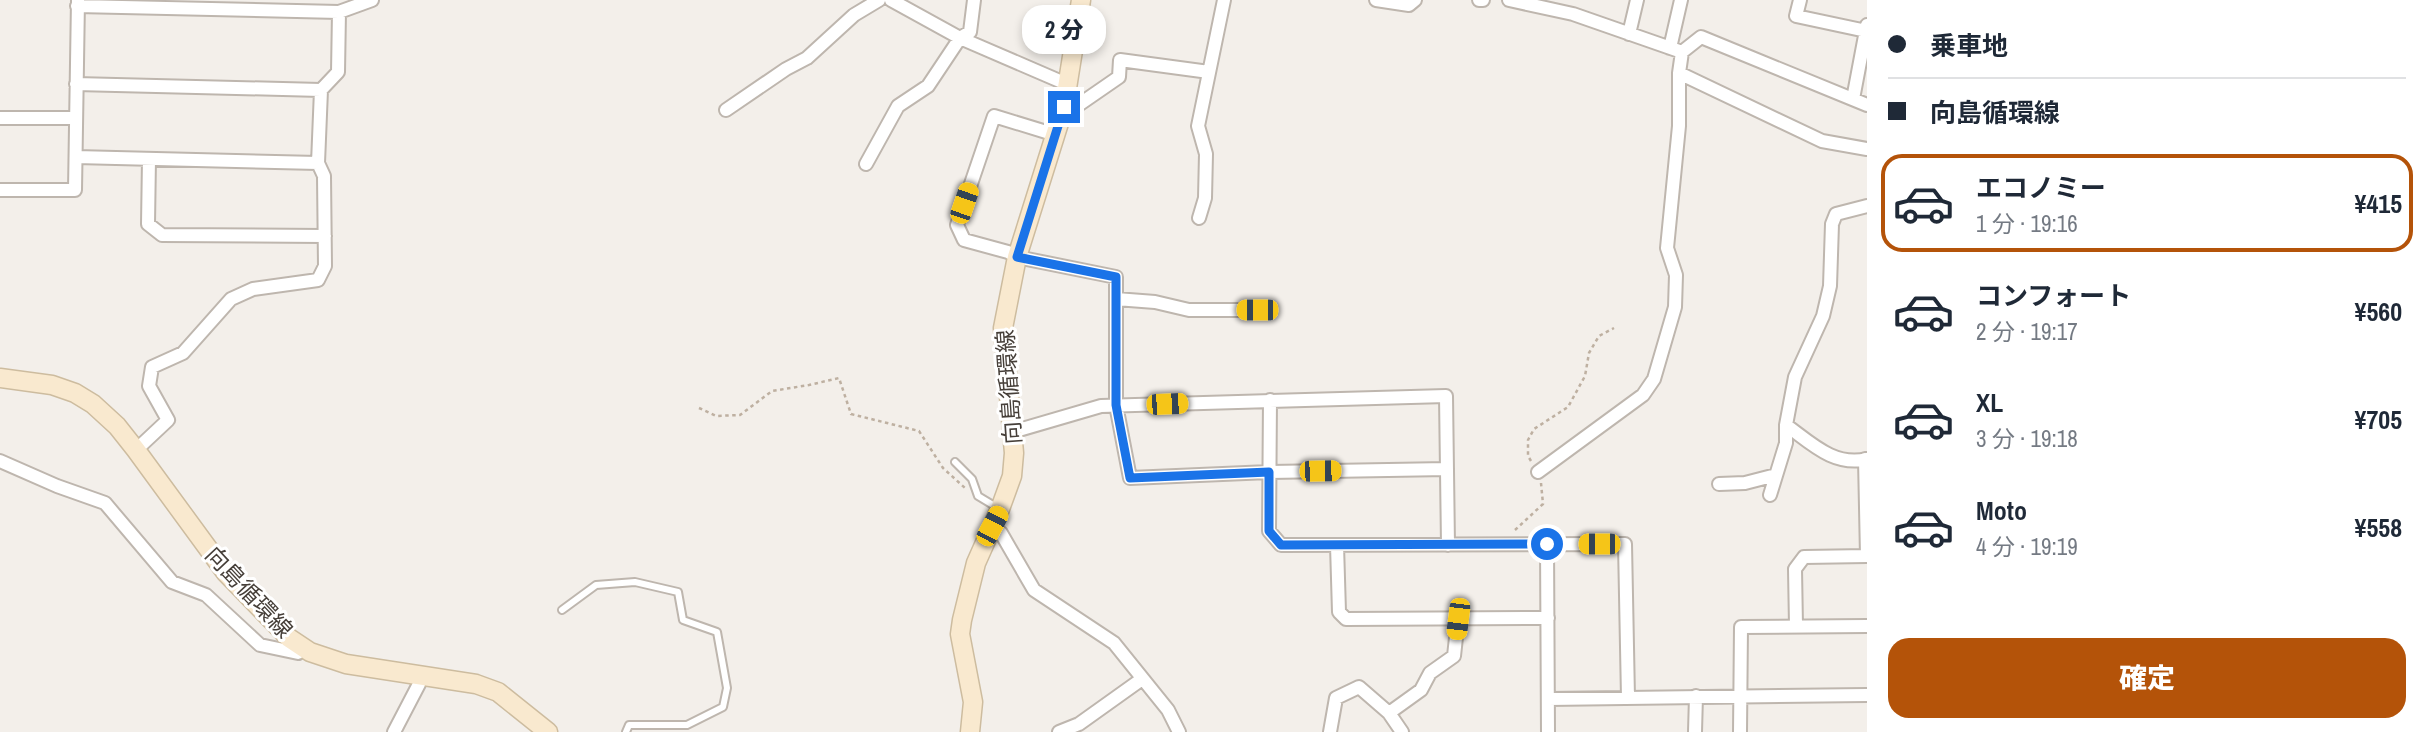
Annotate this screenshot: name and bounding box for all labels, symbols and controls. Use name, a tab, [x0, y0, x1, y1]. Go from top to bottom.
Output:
callout: 2 分	[1022, 6, 1106, 55]
text: 2 分	[1045, 14, 1083, 45]
text: 乗車地	[1930, 28, 2008, 63]
route end	[1048, 91, 1080, 123]
text: 向島循環線	[1930, 95, 2060, 130]
text: エコノミー	[1976, 170, 2106, 205]
icon: car	[1892, 172, 1955, 235]
car	[948, 180, 981, 226]
text: ¥415	[2355, 186, 2402, 221]
text: 1 分 · 19:16	[1976, 208, 2078, 239]
text: コンフォート	[1976, 278, 2131, 313]
icon: car	[1892, 280, 1955, 343]
text: ¥560	[2355, 294, 2402, 329]
car	[1237, 300, 1279, 321]
text: 2 分 · 19:17	[1976, 316, 2078, 347]
street label: 向島循環線	[989, 329, 1028, 445]
text: XL	[1976, 385, 2003, 420]
icon: car	[1892, 388, 1955, 451]
car	[1146, 393, 1189, 415]
text: ¥705	[2355, 402, 2402, 437]
text: 3 分 · 19:18	[1976, 423, 2078, 454]
car	[1299, 460, 1342, 482]
text: Moto	[1976, 493, 2027, 528]
icon: car	[1892, 496, 1955, 559]
car	[973, 503, 1012, 549]
text: ¥558	[2355, 510, 2402, 545]
route start	[1531, 528, 1563, 560]
text: 4 分 · 19:19	[1976, 531, 2078, 562]
car	[1579, 534, 1621, 555]
street label: 向島循環線	[199, 539, 300, 644]
car	[1446, 597, 1471, 641]
button: 確定	[1888, 638, 2406, 718]

